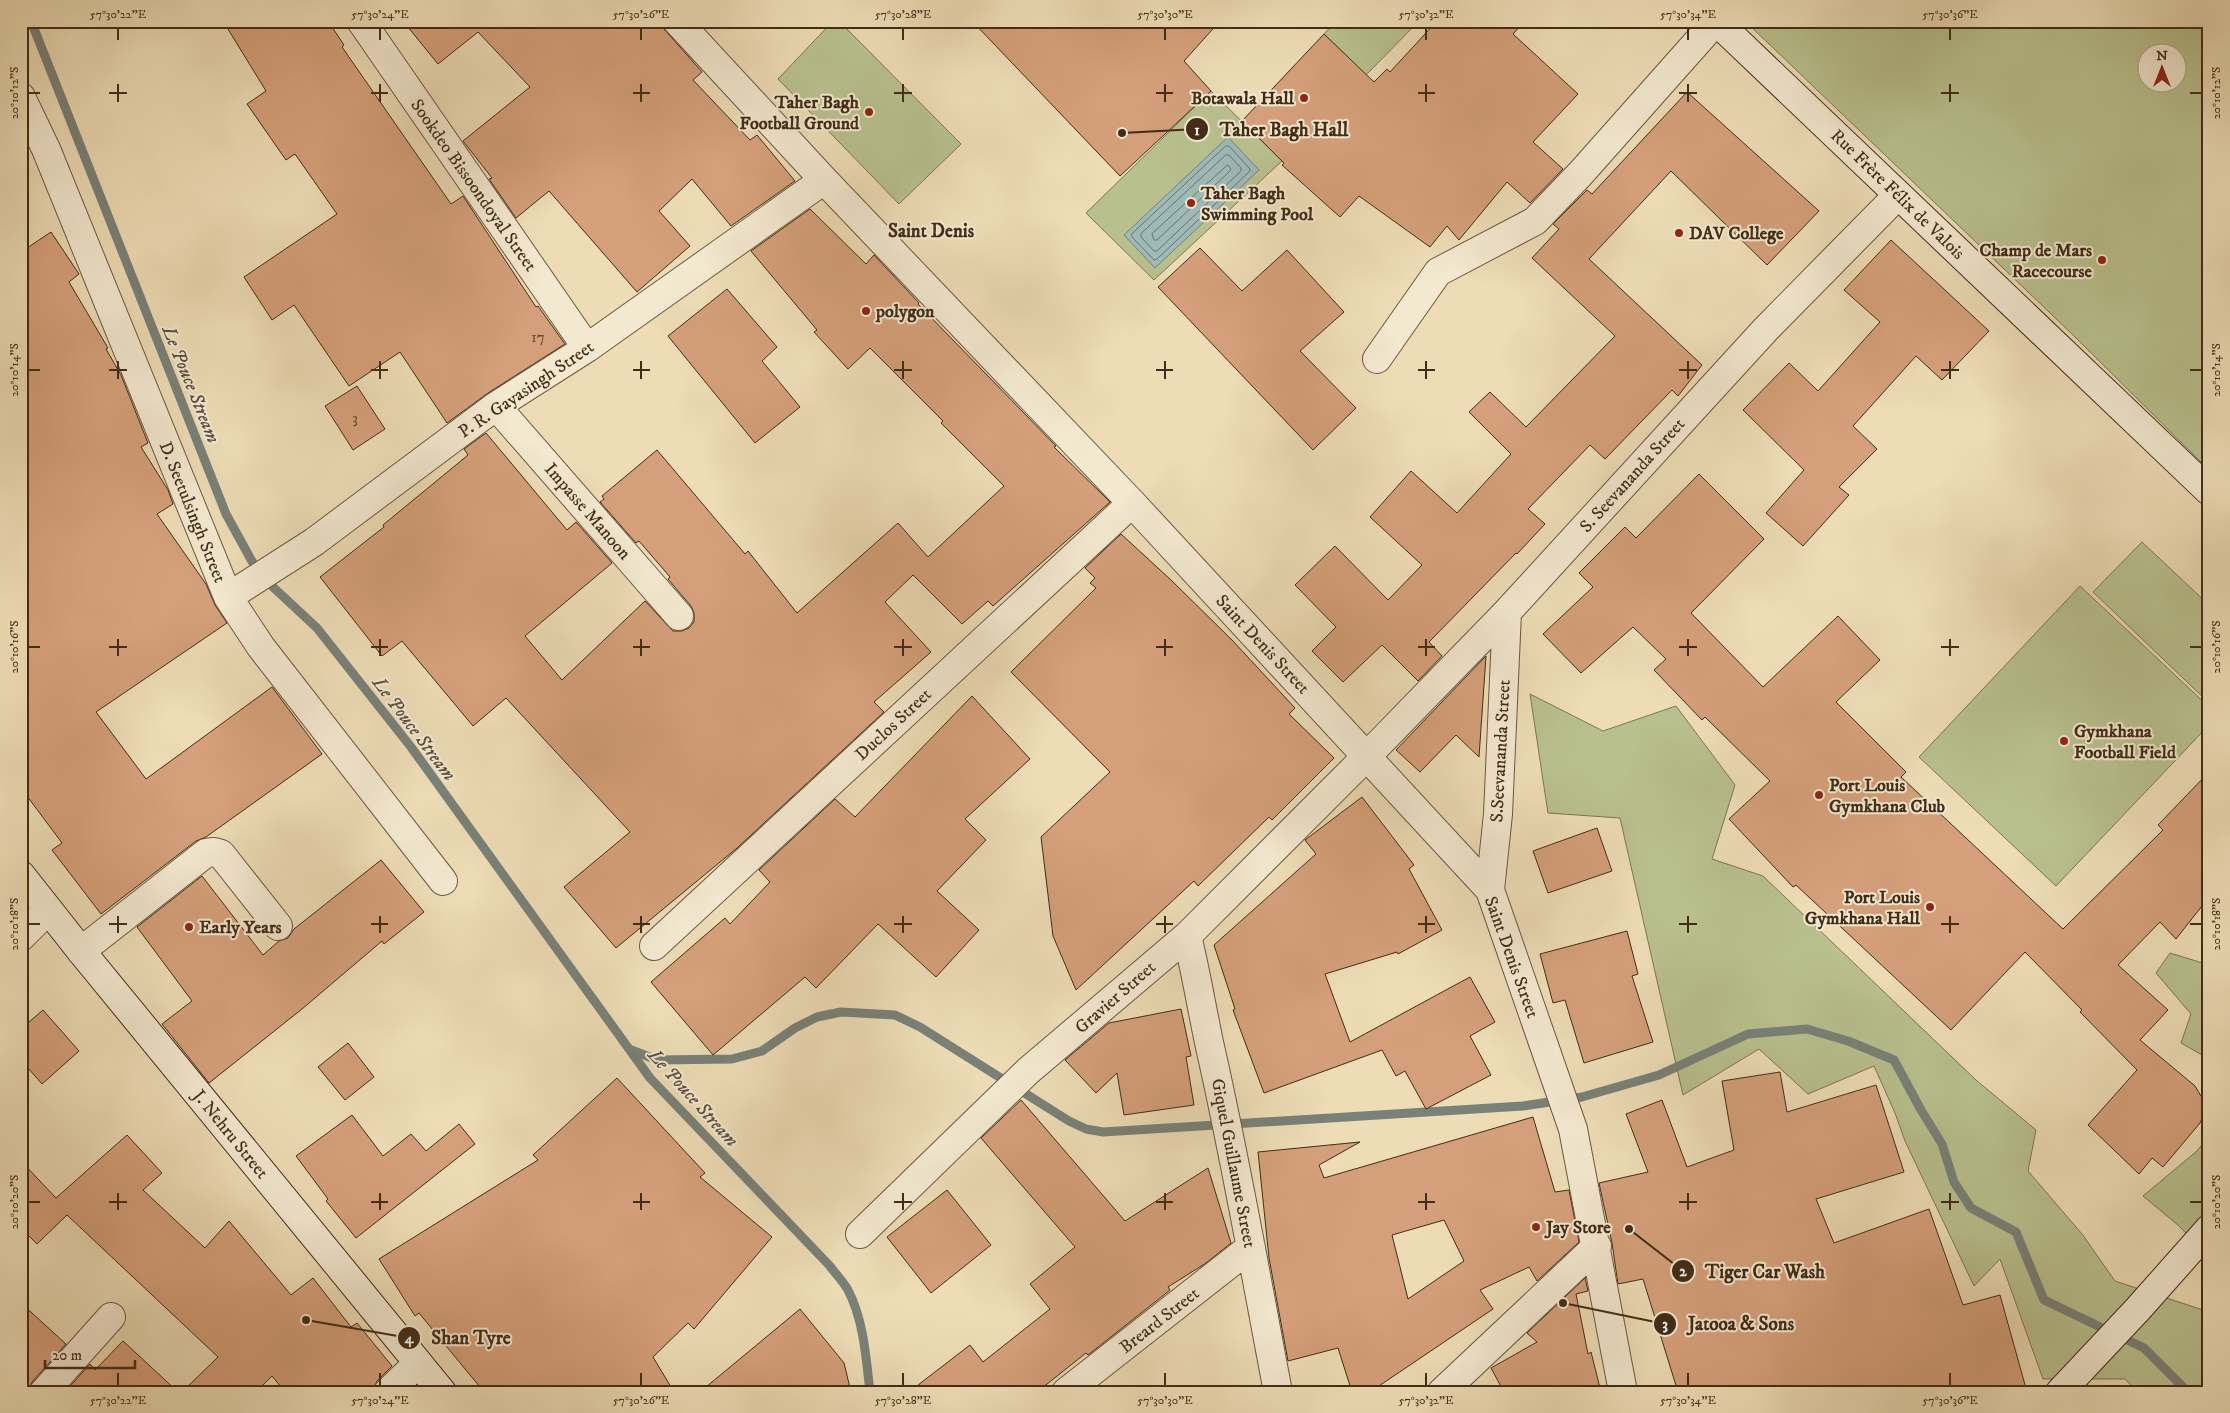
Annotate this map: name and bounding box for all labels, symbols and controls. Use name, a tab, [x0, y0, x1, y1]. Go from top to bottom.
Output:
text: 57°30'22"E	[90, 7, 147, 22]
text: 57°30'24"E	[351, 7, 409, 22]
text: 57°30'26"E	[613, 7, 670, 22]
text: 57°30'28"E	[875, 7, 932, 22]
text: 57°30'30"E	[1137, 7, 1193, 22]
text: 57°30'32"E	[1399, 7, 1454, 22]
text: 57°30'34"E	[1660, 7, 1716, 22]
text: 57°30'36"E	[1922, 7, 1978, 22]
north arrow	[2138, 42, 2188, 92]
text: N	[2156, 47, 2168, 65]
text: 20°10'12"S	[7, 67, 22, 119]
text: 20°10'12"S	[2209, 67, 2224, 119]
place label: Botawala Hall	[1191, 88, 1295, 110]
place label: Taher Bagh Football Ground	[739, 92, 860, 135]
marker: Botawala Hall	[1298, 92, 1310, 104]
street label: Sookdeo Bissoondoyal Street	[405, 95, 541, 276]
marker: Taher Bagh Football Ground	[863, 106, 875, 118]
callout: Taher Bagh Hall	[1185, 112, 1358, 146]
text: Taher Bagh Hall	[1219, 119, 1349, 142]
text: 1	[1194, 121, 1200, 140]
street label: Rue Frère Félix de Valois	[1826, 125, 1969, 264]
place label: Taher Bagh Swimming Pool	[1200, 183, 1314, 226]
marker: Taher Bagh Swimming Pool	[1185, 197, 1197, 209]
district label: Saint Denis	[888, 220, 975, 243]
place label: DAV College	[1689, 223, 1784, 245]
marker: DAV College	[1673, 227, 1685, 239]
place label: Champ de Mars Racecourse	[1979, 240, 2093, 283]
marker: Champ de Mars Racecourse	[2096, 254, 2108, 266]
place label: polygon	[875, 301, 935, 323]
marker: polygon	[860, 305, 872, 317]
water label: Le Pouce Stream	[156, 322, 225, 447]
house number: 17	[531, 328, 545, 347]
street label: P. R. Gayasingh Street	[455, 336, 599, 443]
text: 20°10'14"S	[7, 343, 22, 397]
text: 20°10'14"S	[2209, 343, 2224, 397]
house number: 3	[352, 409, 358, 428]
street label: S. Seevananda Street	[1575, 414, 1690, 538]
street label: D. Seetulsingh Street	[154, 439, 230, 586]
street label: Impasse Manoon	[539, 459, 636, 565]
street label: Saint Denis Street	[1211, 590, 1314, 699]
text: 20°10'16"S	[7, 621, 22, 673]
text: 20°10'16"S	[2209, 621, 2224, 673]
water label: Le Pouce Stream	[367, 671, 460, 786]
street label: S.Seevananda Street	[1486, 679, 1516, 823]
street label: Duclos Street	[851, 684, 937, 766]
place label: Gymkhana Football Field	[2074, 721, 2177, 764]
marker: Gymkhana Football Field	[2058, 735, 2070, 747]
place label: Port Louis Gymkhana Club	[1829, 775, 1946, 818]
marker: Port Louis Gymkhana Club	[1813, 789, 1825, 801]
place label: Port Louis Gymkhana Hall	[1805, 887, 1921, 930]
street label: Saint Denis Street	[1479, 893, 1543, 1021]
text: 20°10'18"S	[7, 898, 22, 950]
text: 20°10'18"S	[2209, 898, 2224, 950]
marker: Port Louis Gymkhana Hall	[1924, 901, 1936, 913]
place label: Early Years	[199, 917, 282, 939]
marker: Early Years	[183, 921, 195, 933]
street label: Gravier Street	[1071, 956, 1161, 1039]
water label: Le Pouce Stream	[642, 1043, 743, 1152]
street label: Giquel Guillaume Street	[1206, 1077, 1260, 1250]
street label: J. Nehru Street	[186, 1084, 273, 1184]
text: 20°10'20"S	[7, 1175, 22, 1229]
text: 20°10'20"S	[2209, 1175, 2224, 1229]
place label: Jay Store	[1544, 1217, 1611, 1239]
marker: Jay Store	[1530, 1221, 1542, 1233]
callout: Tiger Car Wash	[1670, 1254, 1835, 1288]
text: Tiger Car Wash	[1704, 1261, 1826, 1284]
text: 2	[1679, 1262, 1687, 1281]
street label: Breard Street	[1115, 1283, 1204, 1359]
callout: Jatooa & Sons	[1653, 1307, 1804, 1341]
text: Jatooa & Sons	[1686, 1313, 1795, 1336]
text: 3	[1662, 1315, 1668, 1334]
callout: Shan Tyre	[397, 1321, 521, 1355]
text: Shan Tyre	[431, 1327, 511, 1350]
text: 4	[404, 1329, 415, 1348]
scale bar	[45, 1338, 135, 1370]
text: 20 m	[52, 1346, 82, 1365]
text: 57°30'22"E	[90, 1393, 147, 1408]
text: 57°30'24"E	[351, 1393, 409, 1408]
text: 57°30'26"E	[613, 1393, 670, 1408]
text: 57°30'28"E	[875, 1393, 932, 1408]
text: 57°30'30"E	[1137, 1393, 1193, 1408]
text: 57°30'32"E	[1399, 1393, 1454, 1408]
text: 57°30'34"E	[1660, 1393, 1716, 1408]
text: 57°30'36"E	[1922, 1393, 1978, 1408]

